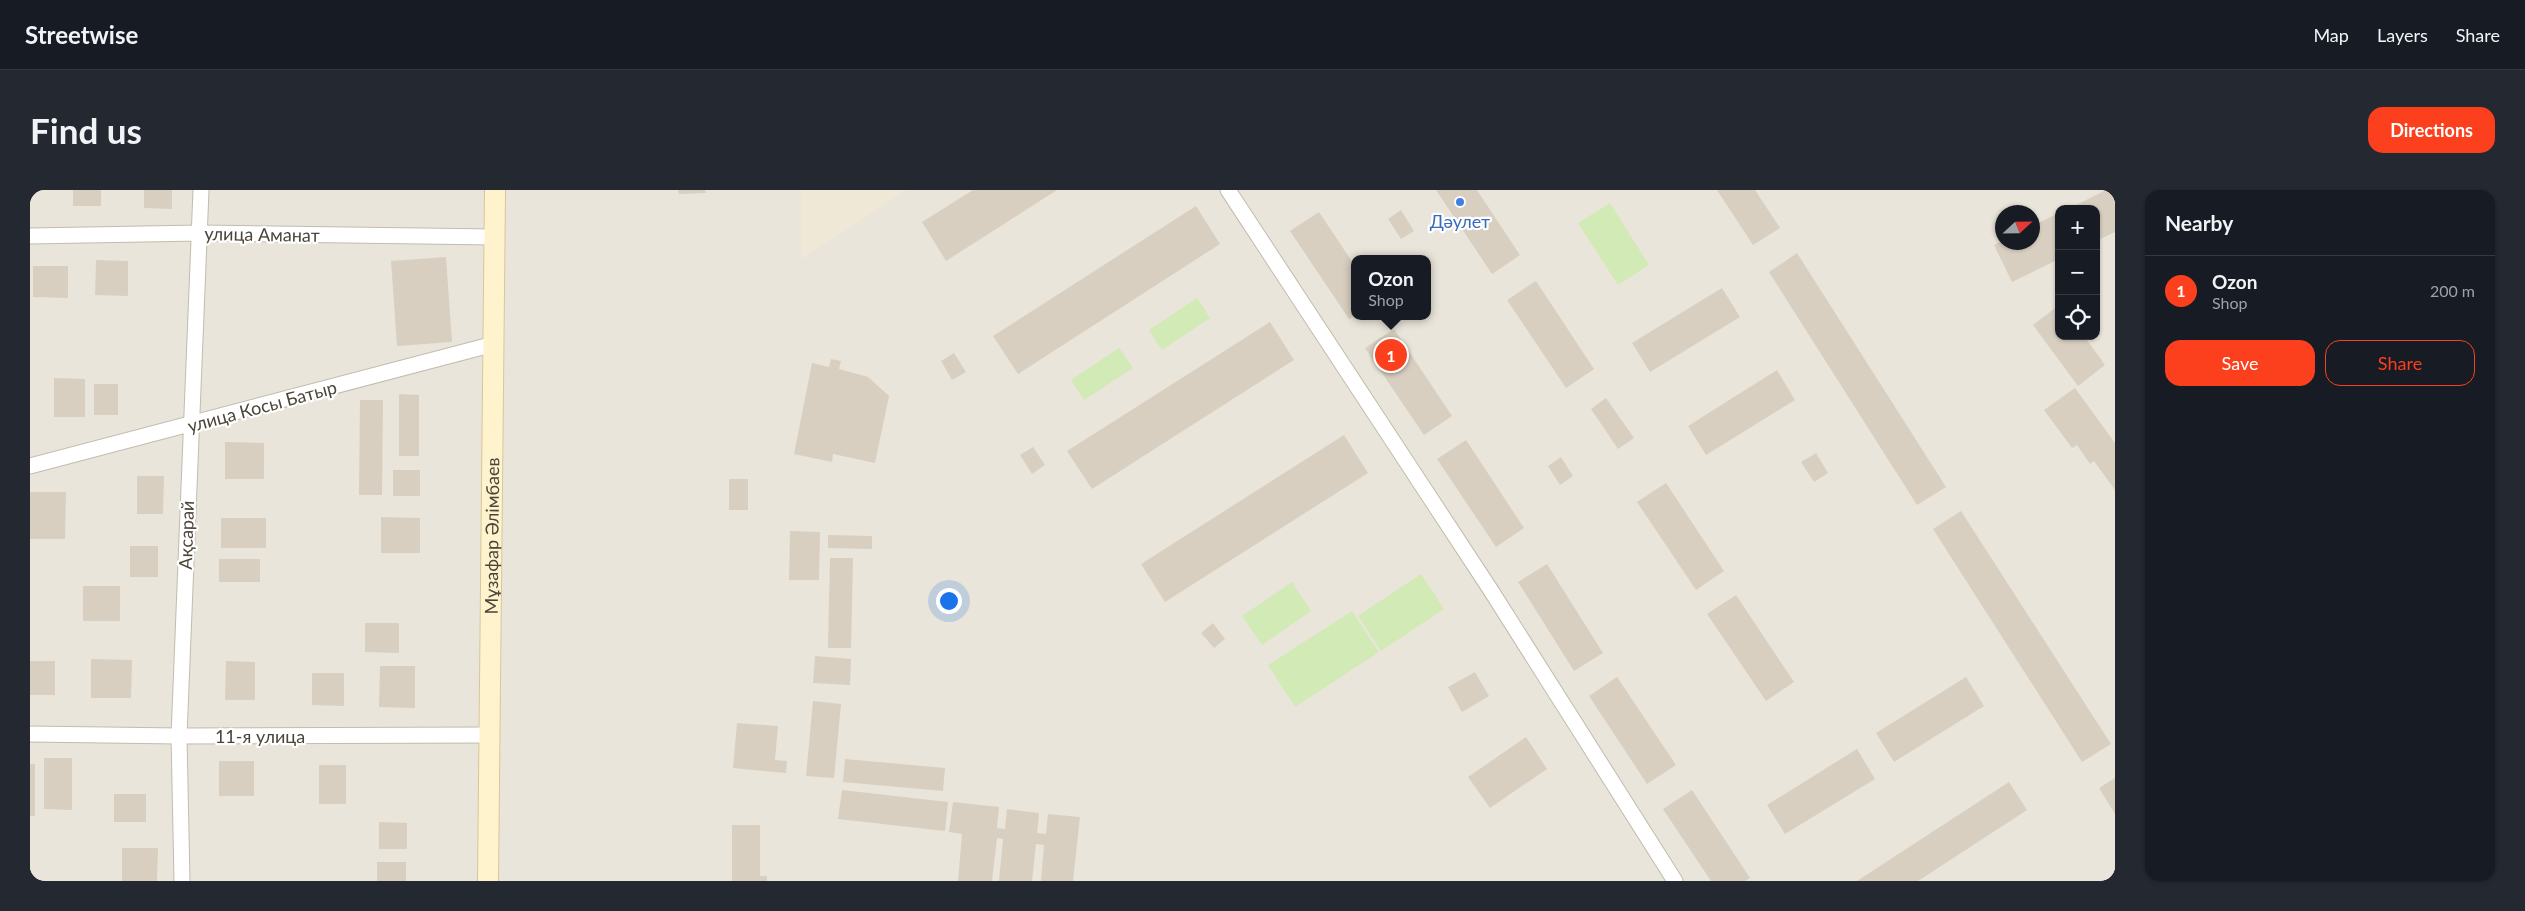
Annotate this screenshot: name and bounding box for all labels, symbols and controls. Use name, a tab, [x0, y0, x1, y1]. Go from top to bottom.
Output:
text: Streetwise	[25, 20, 138, 49]
text: Map	[2313, 24, 2349, 46]
text: Layers	[2377, 24, 2428, 46]
text: Share	[2456, 24, 2500, 46]
button: Directions	[2368, 107, 2495, 153]
text: Find us	[30, 109, 142, 151]
marker: Дәулет	[1454, 196, 1466, 208]
north arrow	[1995, 205, 2040, 250]
map controls	[2055, 205, 2100, 340]
button: +	[2055, 205, 2100, 250]
place label: Дәулет	[1430, 210, 1490, 232]
text: Nearby	[2165, 210, 2233, 235]
street label: улица Аманат	[204, 222, 320, 246]
button: −	[2055, 250, 2100, 295]
popup	[1351, 255, 1431, 320]
text: Ozon	[1368, 267, 1414, 290]
text: Ozon	[2212, 270, 2257, 293]
text: 1	[2176, 281, 2186, 300]
text: 200 m	[2430, 281, 2475, 300]
text: Shop	[1368, 290, 1404, 309]
text: Shop	[2212, 293, 2248, 312]
button: locate	[2055, 295, 2100, 340]
pin: 1	[1375, 336, 1407, 374]
button: Save	[2165, 340, 2315, 386]
button: Share	[2325, 340, 2475, 386]
street label: улица Косы Батыр	[185, 376, 339, 436]
street label: Мұзафар Әлімбаев	[480, 457, 503, 615]
street label: Ақсарай	[174, 500, 198, 570]
your location	[936, 588, 962, 614]
street label: 11-я улица	[215, 725, 305, 747]

